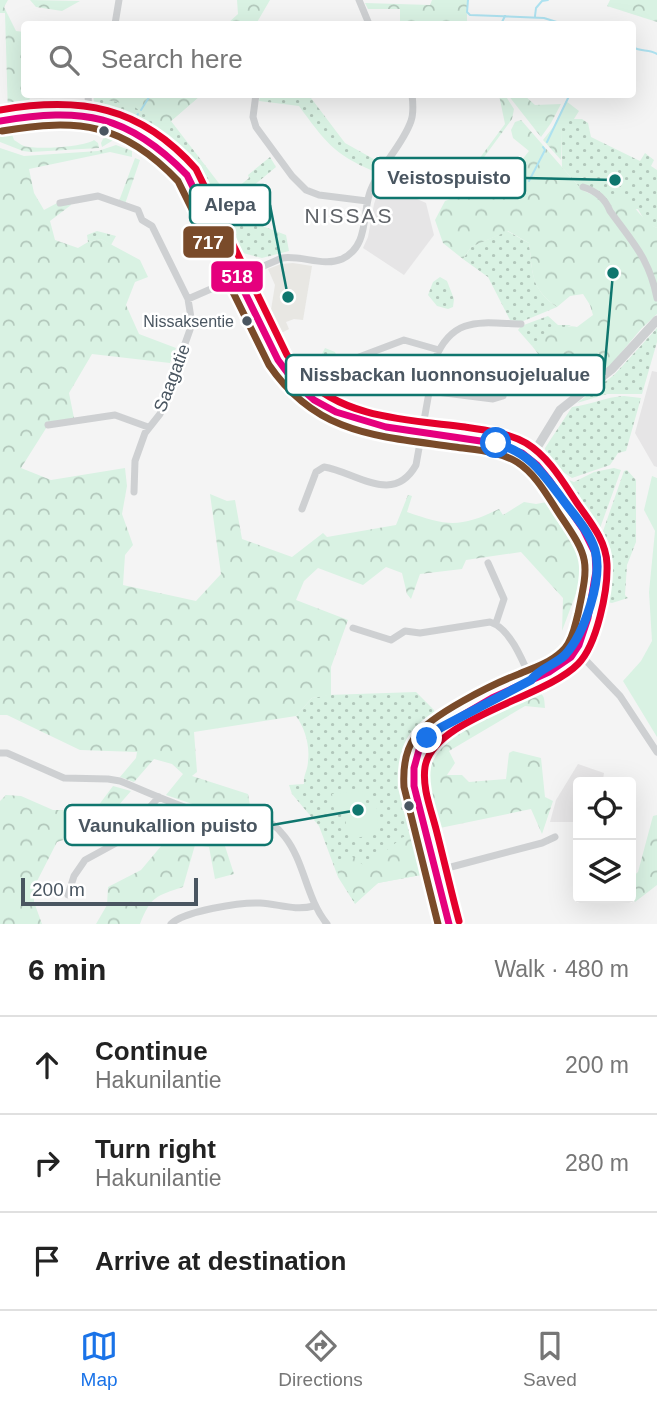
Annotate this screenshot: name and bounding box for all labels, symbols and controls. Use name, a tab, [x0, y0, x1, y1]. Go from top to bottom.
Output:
search box	[21, 21, 636, 98]
icon: search	[45, 41, 83, 79]
text: Search here	[101, 44, 243, 74]
unlabelled marker	[97, 124, 111, 138]
callout: Veistospuisto	[373, 158, 525, 198]
text: Veistospuisto	[387, 167, 511, 188]
callout: Alepa	[190, 185, 270, 225]
text: Alepa	[204, 194, 256, 215]
district label: NISSAS	[304, 204, 394, 227]
line badge: 717	[182, 225, 235, 259]
text: 717	[192, 232, 224, 253]
line badge: 518	[210, 260, 264, 293]
text: 518	[221, 266, 253, 287]
place label: Nissaksentie	[143, 313, 234, 330]
marker: Nissaksentie	[240, 314, 254, 328]
street label: Saagatie	[150, 341, 194, 415]
callout: Nissbackan luonnonsuojelualue	[286, 355, 604, 395]
text: Nissbackan luonnonsuojelualue	[300, 364, 590, 385]
route start	[480, 427, 511, 458]
route end	[411, 722, 442, 753]
map controls	[573, 777, 636, 903]
button: locate	[573, 777, 636, 840]
unlabelled marker	[402, 799, 416, 813]
callout: Vaunukallion puisto	[65, 805, 272, 845]
text: Vaunukallion puisto	[78, 815, 258, 836]
button: layers	[573, 840, 636, 903]
scale bar	[21, 875, 198, 907]
text: 200 m	[32, 879, 85, 900]
text: 6 min	[28, 953, 106, 986]
text: Walk · 480 m	[494, 956, 629, 982]
text: Continue	[95, 1036, 208, 1066]
icon: ahead	[28, 1046, 66, 1084]
text: 200 m	[565, 1052, 629, 1078]
text: Hakunilantie	[95, 1067, 222, 1093]
text: Turn right	[95, 1134, 216, 1164]
icon: right	[28, 1144, 66, 1182]
text: 280 m	[565, 1150, 629, 1176]
text: Hakunilantie	[95, 1165, 222, 1191]
icon: arrive	[28, 1242, 66, 1280]
text: Arrive at destination	[95, 1246, 346, 1276]
tab: Map	[80, 1327, 118, 1391]
tab: Directions	[278, 1327, 363, 1391]
tab: Saved	[523, 1327, 577, 1391]

